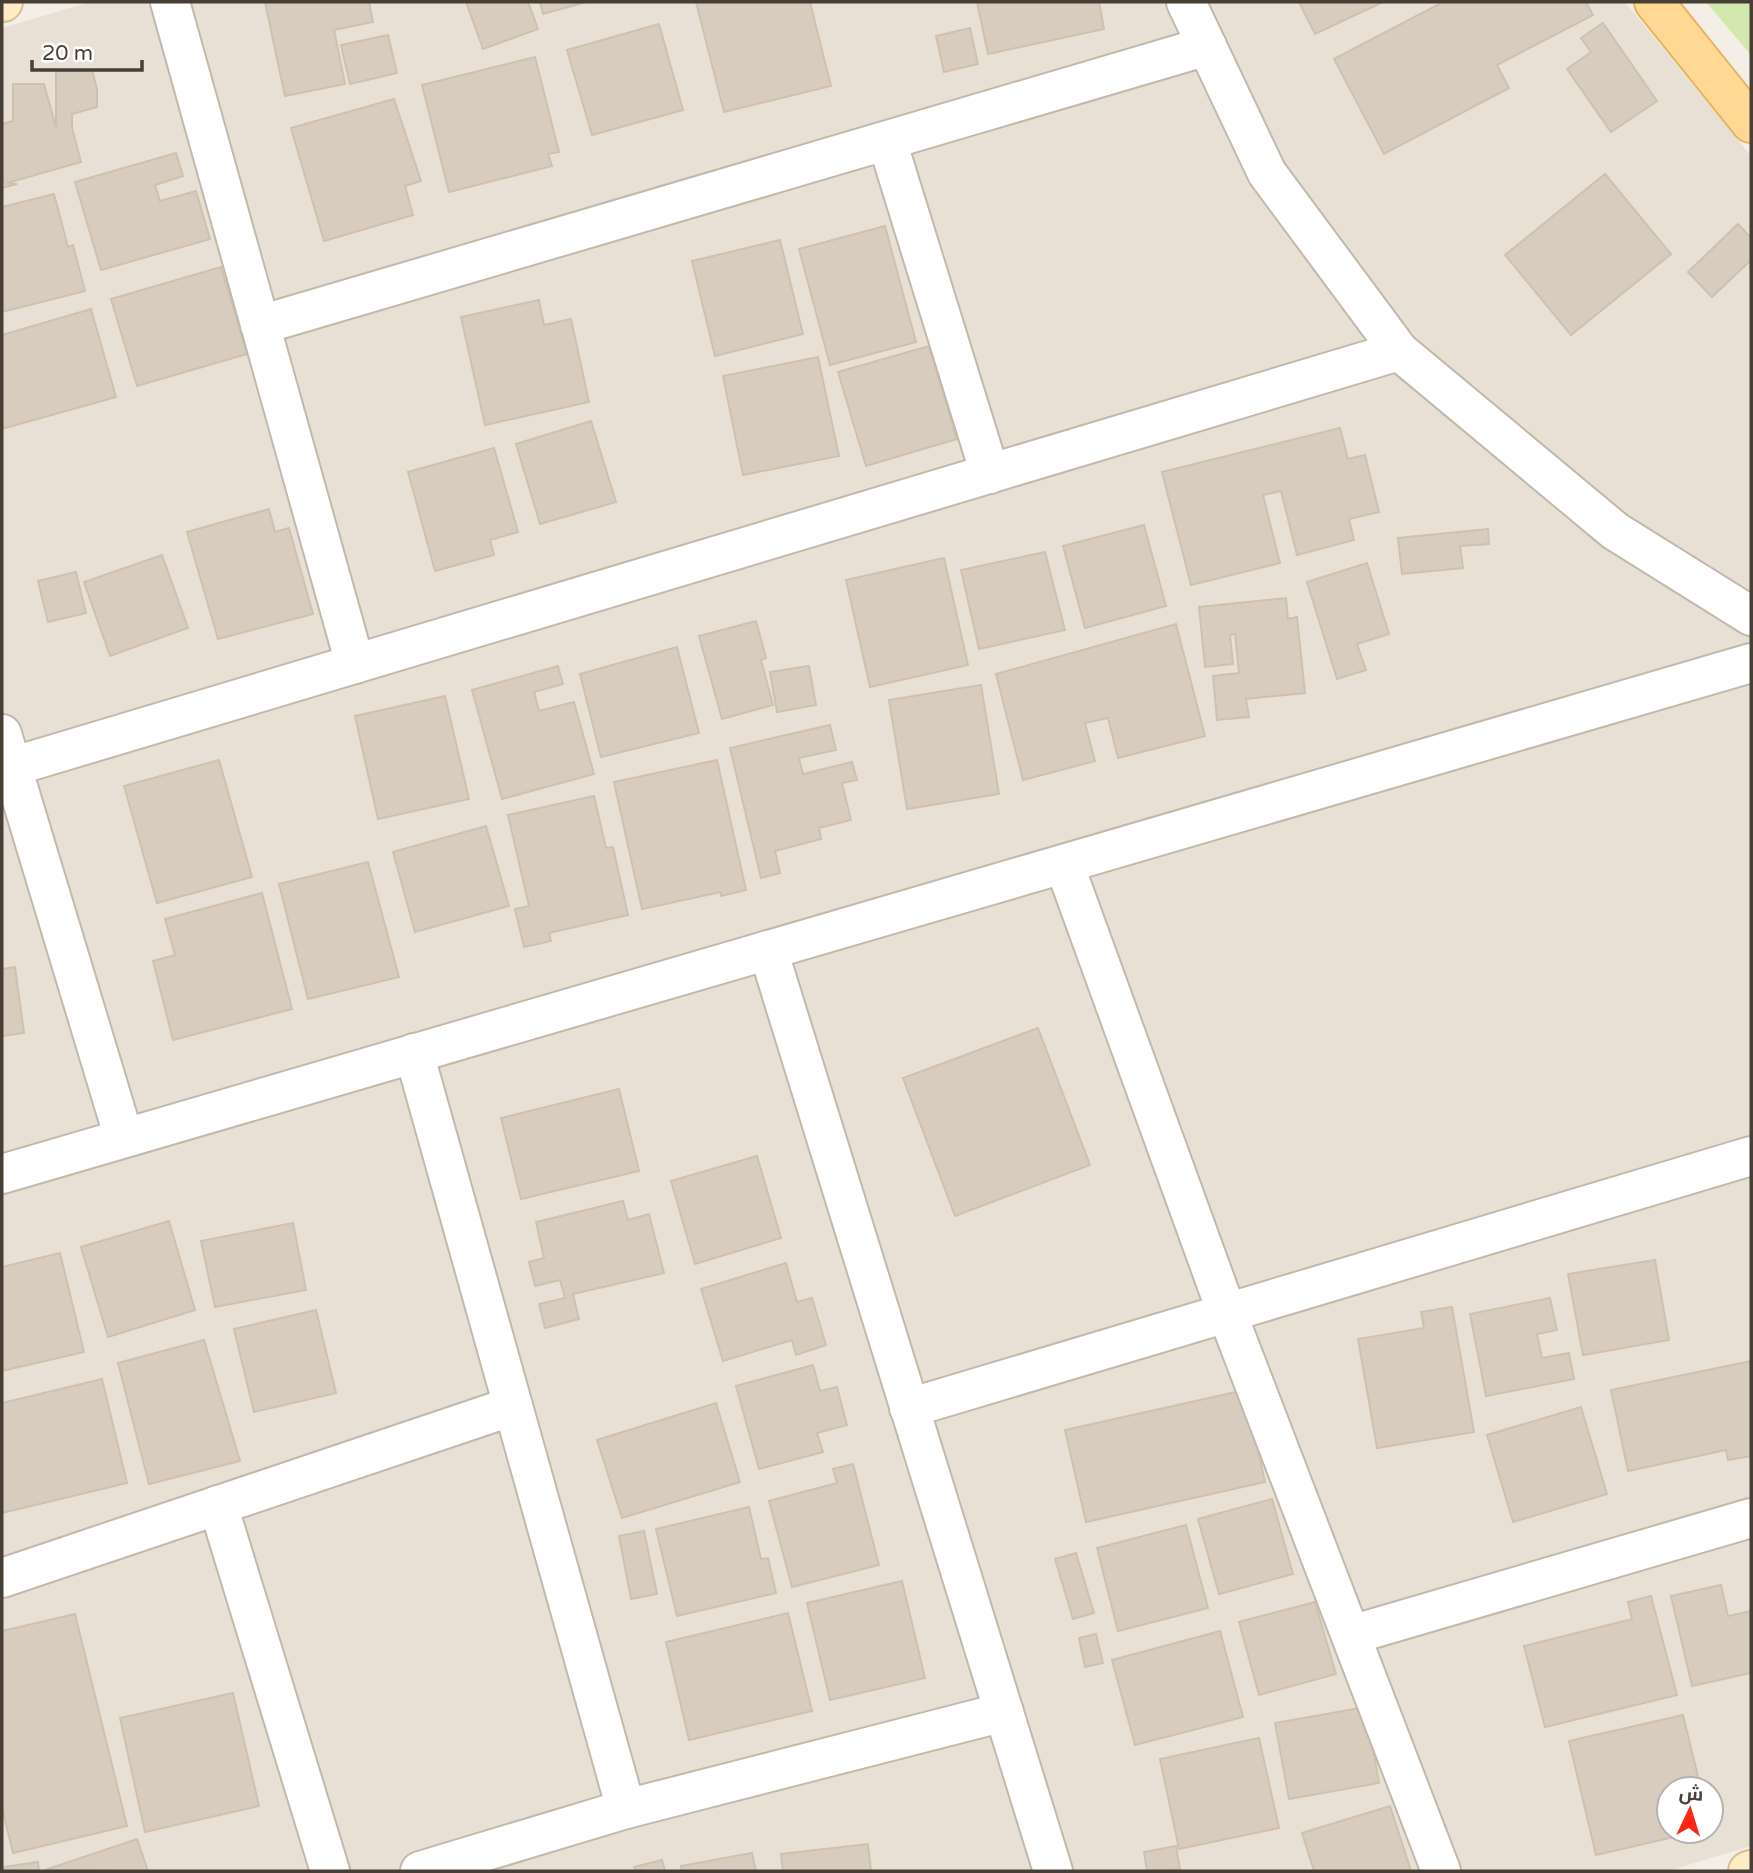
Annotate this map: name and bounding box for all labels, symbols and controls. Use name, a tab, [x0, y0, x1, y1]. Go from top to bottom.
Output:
scale bar	[32, 28, 142, 72]
text: 20 m	[42, 41, 93, 66]
north arrow	[1655, 1775, 1725, 1845]
text: ش	[1678, 1782, 1704, 1806]

